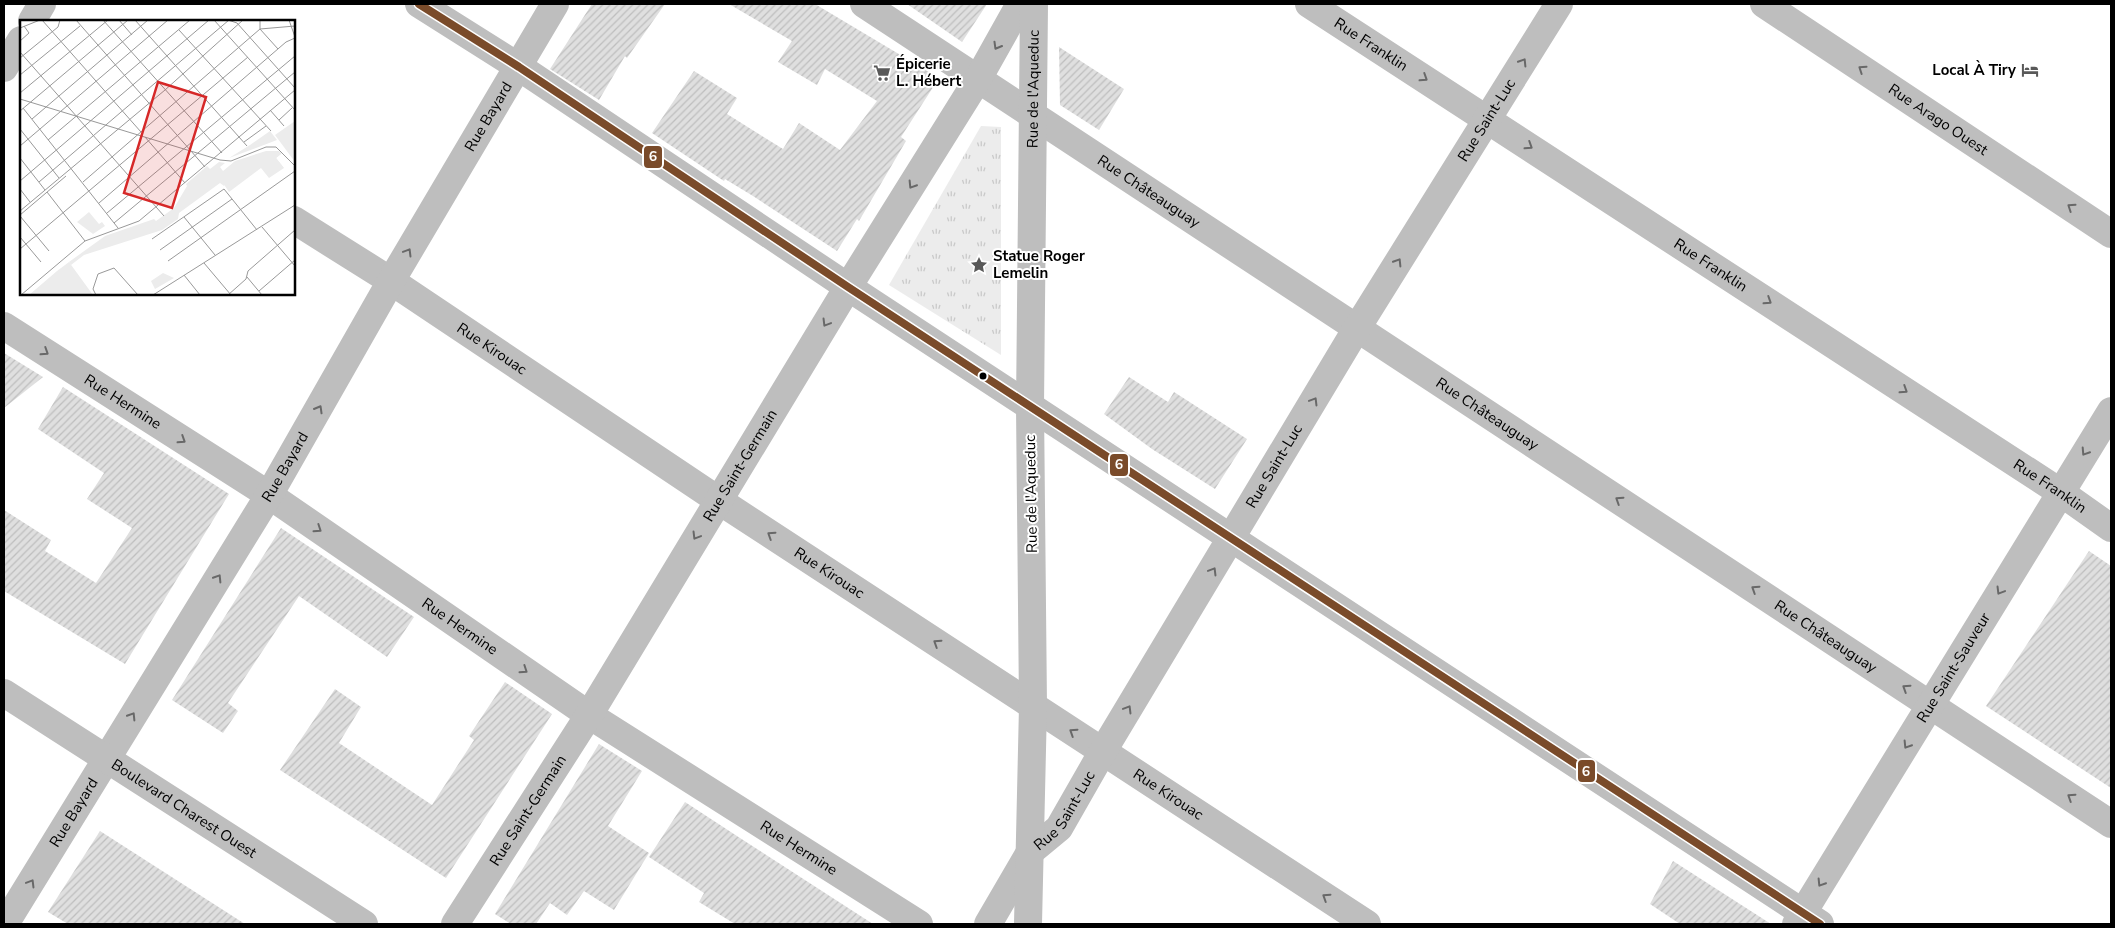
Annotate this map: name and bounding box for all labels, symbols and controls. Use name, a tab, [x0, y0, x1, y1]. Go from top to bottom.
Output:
street label: Rue Franklin	[1330, 13, 1412, 76]
inset map	[20, 20, 295, 295]
street label: Rue de l'Aqueduc	[1023, 30, 1044, 148]
one-way arrow	[993, 41, 1003, 50]
place label: Épicerie L. Hébert	[896, 54, 962, 91]
one-way arrow	[1516, 59, 1526, 68]
place label: Local À Tiry	[1932, 60, 2016, 80]
hotel icon: Local À Tiry	[2020, 60, 2040, 80]
supermarket icon: Épicerie L. Hébert	[872, 63, 892, 83]
one-way arrow	[1859, 66, 1868, 75]
one-way arrow	[1419, 71, 1428, 81]
street label: Rue Saint-Luc	[1453, 75, 1520, 166]
street label: Rue Bayard	[460, 78, 517, 155]
street label: Rue Arago Ouest	[1884, 79, 1993, 160]
one-way arrow	[1523, 139, 1532, 149]
line badge: 6	[643, 145, 663, 169]
text: 6	[649, 147, 657, 166]
street label: Rue Châteauguay	[1094, 150, 1204, 233]
one-way arrow	[908, 179, 918, 188]
one-way arrow	[2067, 204, 2076, 213]
street label: Rue Franklin	[1670, 234, 1751, 296]
place label: Statue Roger Lemelin	[993, 246, 1085, 283]
one-way arrow	[401, 249, 411, 258]
place icon: Statue Roger Lemelin	[969, 255, 989, 275]
one-way arrow	[1392, 259, 1402, 268]
one-way arrow	[1762, 295, 1771, 304]
one-way arrow	[822, 317, 832, 326]
street label: Rue Kirouac	[453, 318, 531, 379]
one-way arrow	[39, 346, 48, 356]
street label: Rue Hermine	[80, 370, 165, 434]
unlabelled marker	[978, 371, 988, 381]
street label: Rue Châteauguay	[1432, 373, 1543, 455]
one-way arrow	[1898, 384, 1907, 393]
one-way arrow	[1308, 397, 1318, 406]
one-way arrow	[312, 405, 322, 414]
street label: Rue Saint-Germain	[698, 405, 782, 525]
street label: Rue Saint-Luc	[1241, 420, 1307, 512]
street label: Rue Bayard	[257, 428, 313, 506]
one-way arrow	[176, 433, 185, 443]
street label: Rue de l'Aqueduc	[1020, 435, 1042, 553]
one-way arrow	[2082, 446, 2091, 456]
line badge: 6	[1109, 453, 1129, 477]
street label: Rue Franklin	[2010, 454, 2091, 518]
text: 6	[1115, 455, 1123, 474]
one-way arrow	[1616, 497, 1625, 506]
one-way arrow	[312, 523, 322, 532]
one-way arrow	[692, 531, 702, 540]
one-way arrow	[768, 532, 777, 541]
street label: Rue Kirouac	[790, 542, 868, 603]
one-way arrow	[1206, 567, 1216, 576]
one-way arrow	[211, 575, 221, 584]
one-way arrow	[1997, 585, 2007, 594]
one-way arrow	[1752, 586, 1761, 596]
street label: Rue Hermine	[418, 593, 502, 659]
street label: Rue Châteauguay	[1770, 595, 1881, 678]
street label: Rue Saint-Sauveur	[1912, 608, 1995, 726]
one-way arrow	[933, 640, 942, 649]
one-way arrow	[518, 664, 528, 673]
one-way arrow	[1902, 685, 1911, 695]
one-way arrow	[1122, 706, 1132, 715]
one-way arrow	[125, 713, 135, 722]
one-way arrow	[1069, 728, 1078, 738]
one-way arrow	[1904, 739, 1914, 748]
street label: Rue Saint-Germain	[485, 751, 571, 870]
street label: Boulevard Charest Ouest	[108, 755, 261, 863]
line badge: 6	[1577, 759, 1596, 783]
text: 6	[1582, 762, 1590, 781]
street label: Rue Kirouac	[1129, 764, 1207, 824]
street label: Rue Saint-Luc	[1029, 767, 1100, 855]
street label: Rue Bayard	[45, 774, 103, 851]
one-way arrow	[2067, 794, 2076, 803]
street label: Rue Hermine	[756, 816, 841, 880]
one-way arrow	[1818, 877, 1828, 886]
one-way arrow	[24, 879, 34, 888]
one-way arrow	[1322, 894, 1331, 904]

